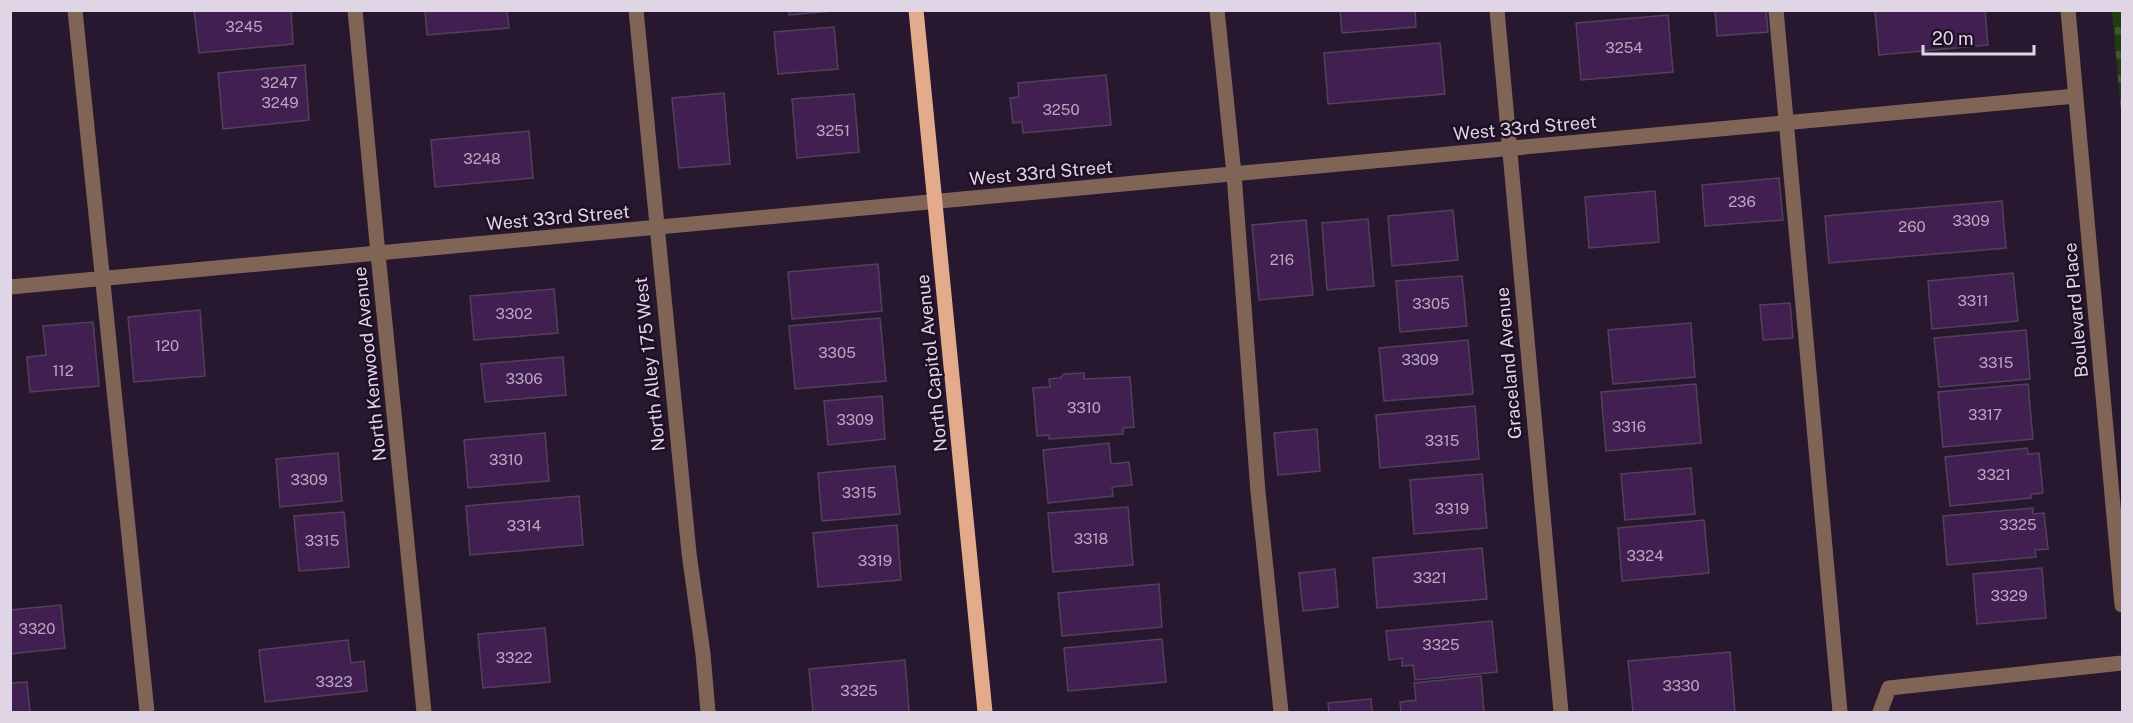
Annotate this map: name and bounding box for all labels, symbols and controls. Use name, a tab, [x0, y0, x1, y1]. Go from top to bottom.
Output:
house number: 3245	[225, 18, 263, 35]
scale bar	[1923, 18, 2034, 56]
text: 20 m	[1932, 28, 1974, 49]
house number: 3254	[1605, 39, 1643, 56]
house number: 3247	[261, 74, 297, 91]
house number: 3249	[261, 94, 299, 111]
house number: 3250	[1042, 101, 1080, 118]
street label: West 33rd Street	[1452, 111, 1598, 144]
house number: 3251	[816, 122, 850, 139]
house number: 3248	[463, 150, 501, 167]
street label: West 33rd Street	[968, 156, 1114, 189]
house number: 236	[1728, 193, 1756, 210]
street label: West 33rd Street	[485, 201, 631, 234]
house number: 3309	[1952, 212, 1990, 229]
house number: 260	[1898, 218, 1926, 235]
street label: Boulevard Place	[2059, 242, 2092, 378]
house number: 216	[1270, 251, 1294, 268]
street label: North Kenwood Avenue	[349, 266, 390, 462]
street label: North Capitol Avenue	[912, 273, 951, 453]
street label: North Alley 175 West	[630, 276, 669, 452]
street label: Graceland Avenue	[1491, 286, 1526, 440]
house number: 3311	[1957, 292, 1989, 309]
house number: 3305	[1412, 295, 1450, 312]
house number: 3302	[496, 305, 532, 322]
house number: 120	[155, 337, 179, 354]
house number: 3305	[818, 344, 856, 361]
house number: 3309	[1401, 351, 1439, 368]
house number: 3315	[1979, 354, 2013, 371]
house number: 112	[52, 362, 74, 379]
house number: 3306	[505, 370, 543, 387]
house number: 3310	[1067, 399, 1101, 416]
house number: 3317	[1968, 406, 2002, 423]
house number: 3309	[836, 411, 874, 428]
house number: 3316	[1612, 418, 1646, 435]
house number: 3315	[1425, 432, 1459, 449]
house number: 3310	[489, 451, 523, 468]
house number: 3321	[1977, 466, 2011, 483]
house number: 3309	[290, 471, 328, 488]
house number: 3315	[842, 484, 876, 501]
house number: 3319	[1435, 500, 1469, 517]
house number: 3325	[1999, 516, 2037, 533]
house number: 3314	[507, 517, 541, 534]
house number: 3318	[1074, 530, 1108, 547]
house number: 3315	[305, 532, 339, 549]
house number: 3324	[1626, 547, 1664, 564]
house number: 3319	[858, 552, 892, 569]
house number: 3321	[1413, 569, 1447, 586]
house number: 3329	[1990, 587, 2028, 604]
house number: 3320	[19, 620, 55, 637]
house number: 3325	[1422, 636, 1460, 653]
house number: 3322	[496, 649, 532, 666]
house number: 3323	[315, 673, 353, 690]
house number: 3330	[1662, 677, 1700, 694]
house number: 3325	[840, 682, 878, 699]

